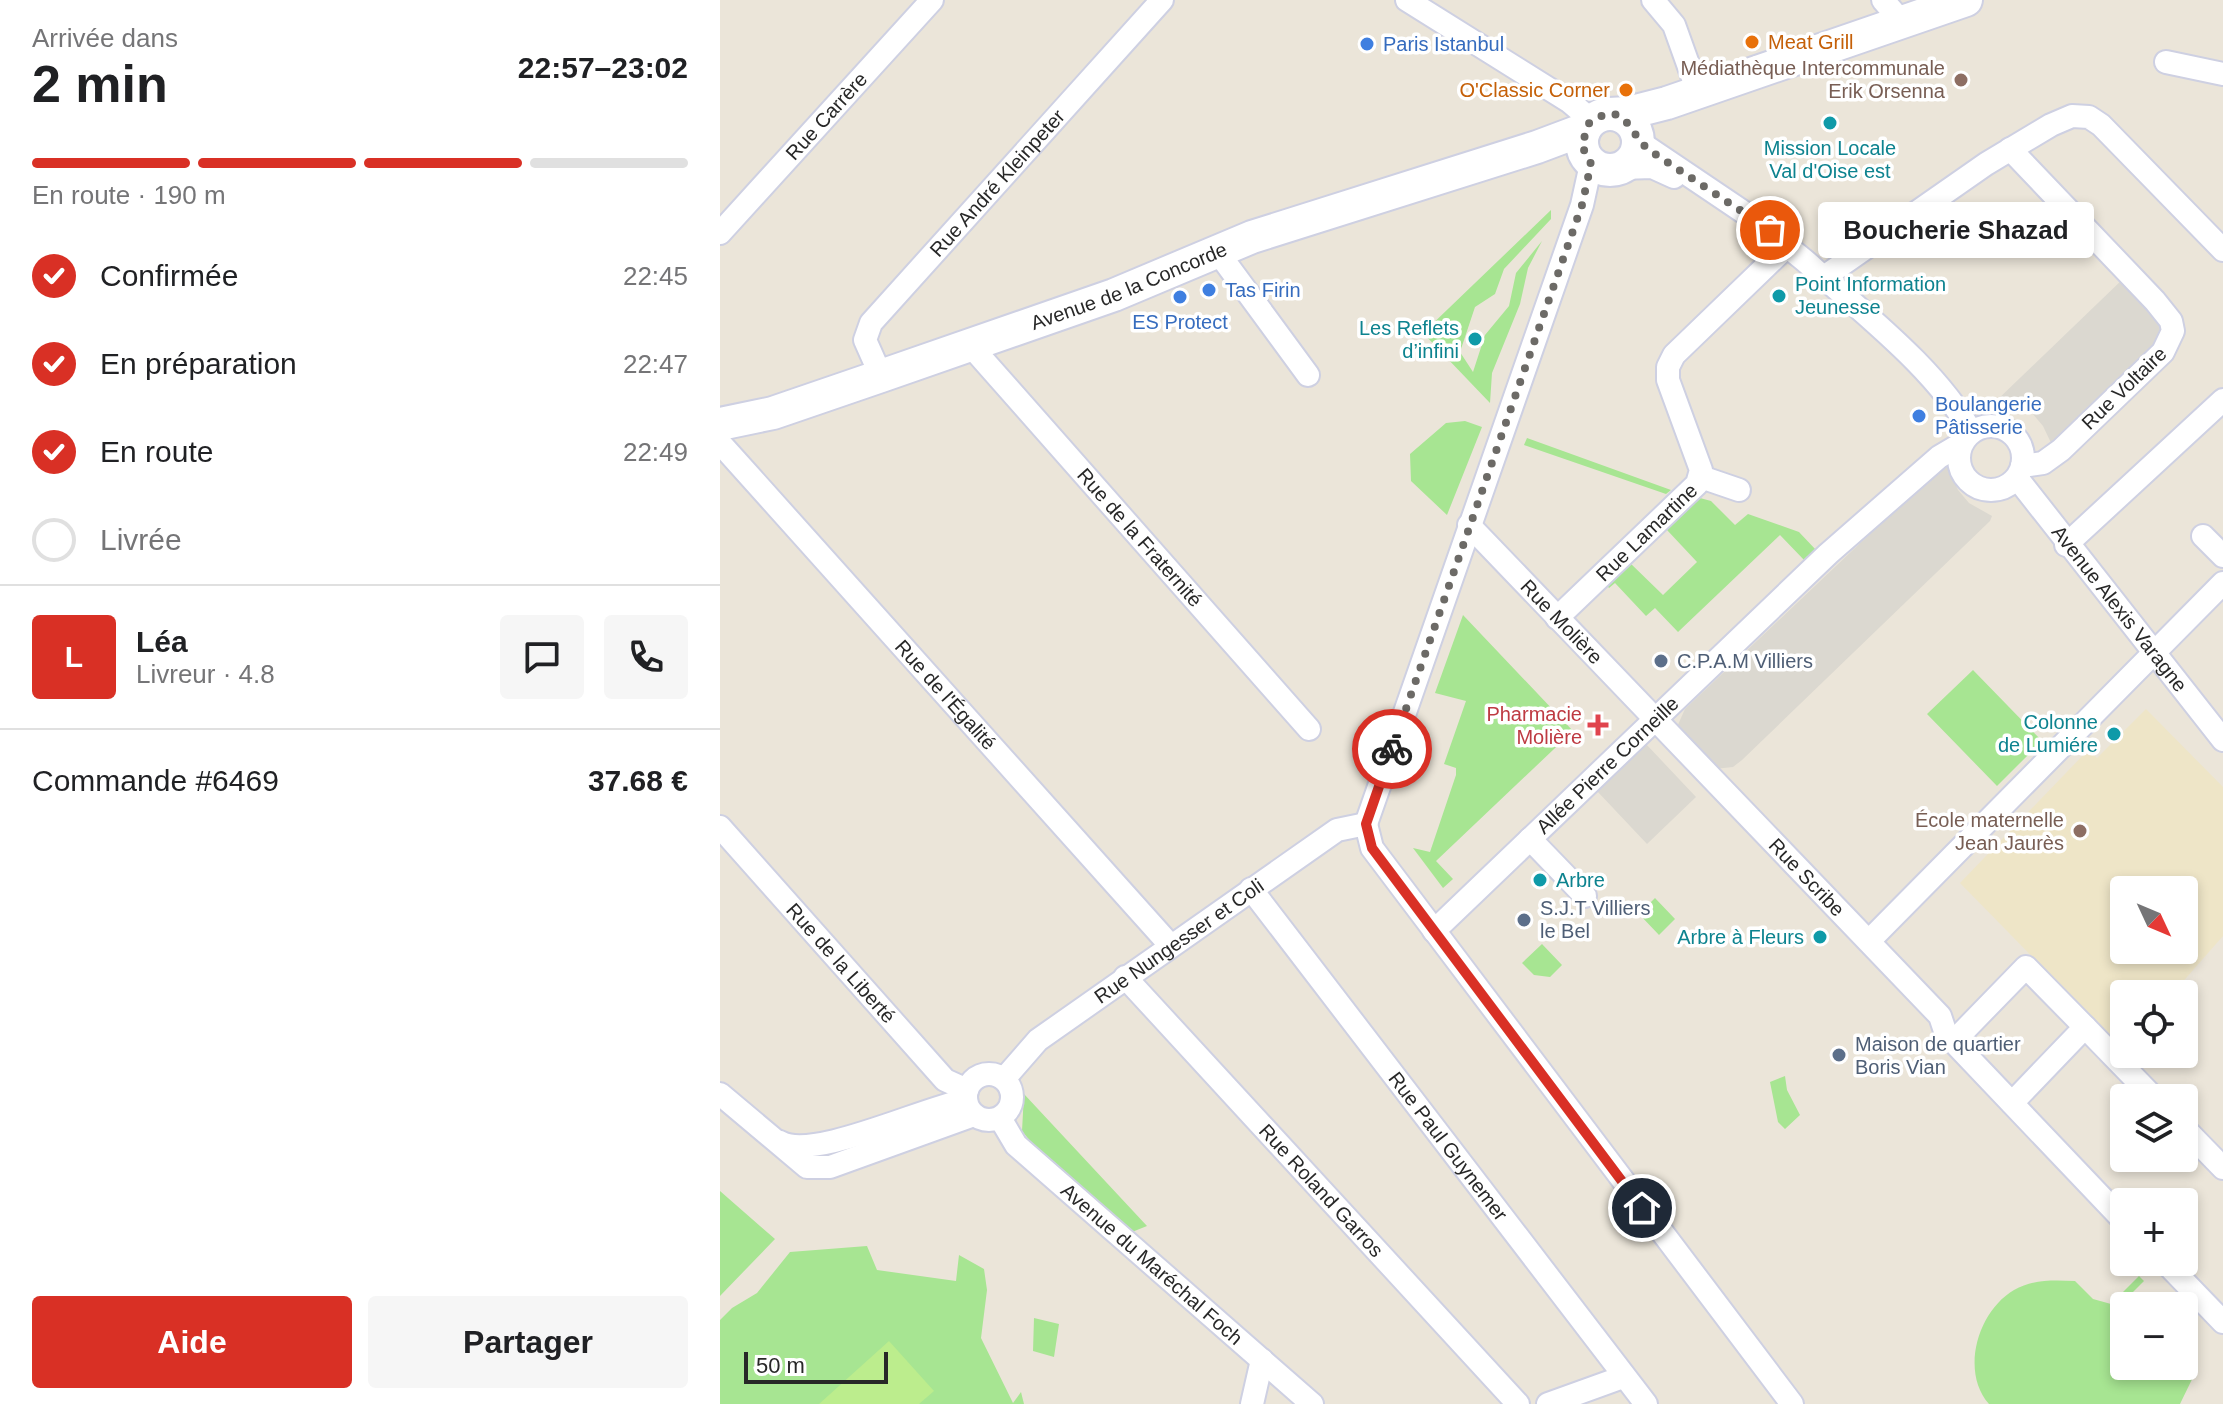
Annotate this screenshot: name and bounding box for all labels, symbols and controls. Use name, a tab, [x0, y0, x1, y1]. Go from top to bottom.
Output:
text: Arrivée dans	[32, 23, 178, 53]
place label: Meat Grill	[1768, 31, 1854, 53]
place label: Paris Istanbul	[1383, 33, 1504, 55]
marker: Meat Grill	[1743, 33, 1761, 51]
marker: Paris Istanbul	[1358, 35, 1376, 53]
text: 22:57–23:02	[518, 51, 688, 84]
text: 2 min	[32, 55, 168, 113]
place label: Médiathèque Intercommunale Erik Orsenna	[1680, 57, 1946, 102]
street label: Rue Carrère	[781, 68, 872, 164]
marker: Médiathèque Intercommunale Erik Orsenna	[1952, 71, 1970, 89]
place label: O'Classic Corner	[1459, 79, 1610, 101]
marker: O'Classic Corner	[1617, 81, 1635, 99]
street label: Rue André Kleinpeter	[925, 105, 1069, 261]
marker: Mission Locale Val d'Oise est	[1821, 114, 1839, 132]
place label: Mission Locale Val d'Oise est	[1764, 137, 1896, 182]
text: En route · 190 m	[32, 180, 226, 210]
pin	[1736, 196, 1804, 264]
callout: Boucherie Shazad	[1818, 202, 2094, 258]
icon: bag	[1748, 208, 1792, 252]
text: Boucherie Shazad	[1843, 215, 2069, 245]
street label: Avenue de la Concorde	[1028, 238, 1230, 334]
icon: check	[32, 254, 76, 298]
text: Confirmée	[100, 259, 238, 292]
text: 22:45	[623, 261, 688, 291]
place label: Point Information Jeunesse	[1795, 273, 1946, 318]
place label: Tas Firin	[1225, 279, 1301, 301]
marker: Tas Firin	[1200, 281, 1218, 299]
marker: Point Information Jeunesse	[1770, 287, 1788, 305]
marker: ES Protect	[1171, 288, 1189, 306]
place label: ES Protect	[1132, 311, 1228, 333]
place label: Les Reflets d’infini	[1359, 317, 1459, 362]
marker: Les Reflets d’infini	[1466, 330, 1484, 348]
icon: check	[32, 342, 76, 386]
street label: Rue Voltaire	[2077, 342, 2171, 434]
text: En préparation	[100, 347, 297, 380]
text: 22:47	[623, 349, 688, 379]
place label: Boulangerie Pâtisserie	[1935, 393, 2042, 438]
marker: Boulangerie Pâtisserie	[1910, 407, 1928, 425]
icon: check	[32, 430, 76, 474]
text: En route	[100, 435, 213, 468]
text: 22:49	[623, 437, 688, 467]
street label: Rue de la Fraternité	[1073, 464, 1207, 611]
street label: Rue Lamartine	[1592, 479, 1702, 586]
street label: Avenue Alexis Varagne	[2048, 521, 2192, 696]
text: Livrée	[100, 523, 182, 556]
street label: Rue Molière	[1516, 575, 1607, 668]
button: chat	[500, 615, 584, 699]
button: phone	[604, 615, 688, 699]
text: Léa	[136, 625, 188, 658]
street label: Rue de l'Égalité	[891, 635, 1000, 754]
text: L	[65, 640, 83, 673]
place label: C.P.A.M Villiers	[1677, 650, 1813, 672]
marker: C.P.A.M Villiers	[1652, 652, 1670, 670]
text: Livreur · 4.8	[136, 659, 275, 689]
street label: Allée Pierre Corneille	[1532, 692, 1683, 838]
place label: Pharmacie Molière	[1486, 703, 1582, 748]
courier	[1352, 709, 1432, 789]
place label: Colonne de Lumiére	[1998, 711, 2098, 756]
marker: Pharmacie Molière	[1589, 716, 1607, 734]
marker: Colonne de Lumiére	[2105, 725, 2123, 743]
icon: bike	[1370, 727, 1414, 771]
text: Commande #6469	[32, 764, 279, 797]
text: 37.68 €	[588, 764, 688, 797]
place label: École maternelle Jean Jaurès	[1915, 809, 2064, 854]
marker: École maternelle Jean Jaurès	[2071, 822, 2089, 840]
street label: Rue Scribe	[1765, 834, 1849, 920]
place label: Arbre	[1556, 869, 1605, 891]
marker: Arbre	[1531, 871, 1549, 889]
street label: Rue Nungesser et Coli	[1090, 874, 1268, 1008]
north arrow	[2110, 876, 2198, 964]
map controls	[2110, 876, 2198, 1380]
place label: S.J.T Villiers le Bel	[1540, 897, 1650, 942]
street label: Rue de la Liberté	[782, 899, 900, 1027]
marker: S.J.T Villiers le Bel	[1515, 911, 1533, 929]
place label: Arbre à Fleurs	[1677, 926, 1804, 948]
marker: Arbre à Fleurs	[1811, 928, 1829, 946]
button: locate	[2110, 980, 2198, 1068]
place label: Maison de quartier Boris Vian	[1855, 1033, 2021, 1078]
marker: Maison de quartier Boris Vian	[1830, 1046, 1848, 1064]
street label: Rue Paul Guynemer	[1384, 1067, 1512, 1225]
button: layers	[2110, 1084, 2198, 1172]
street label: Rue Roland Garros	[1255, 1120, 1388, 1261]
pin	[1608, 1174, 1676, 1242]
street label: Avenue du Maréchal Foch	[1057, 1179, 1247, 1349]
icon: home	[1620, 1186, 1664, 1230]
button: +	[2110, 1188, 2198, 1276]
button: −	[2110, 1292, 2198, 1380]
button: Aide	[32, 1296, 352, 1388]
button: Partager	[368, 1296, 688, 1388]
scale bar	[744, 1348, 888, 1384]
text: 50 m	[756, 1353, 805, 1378]

